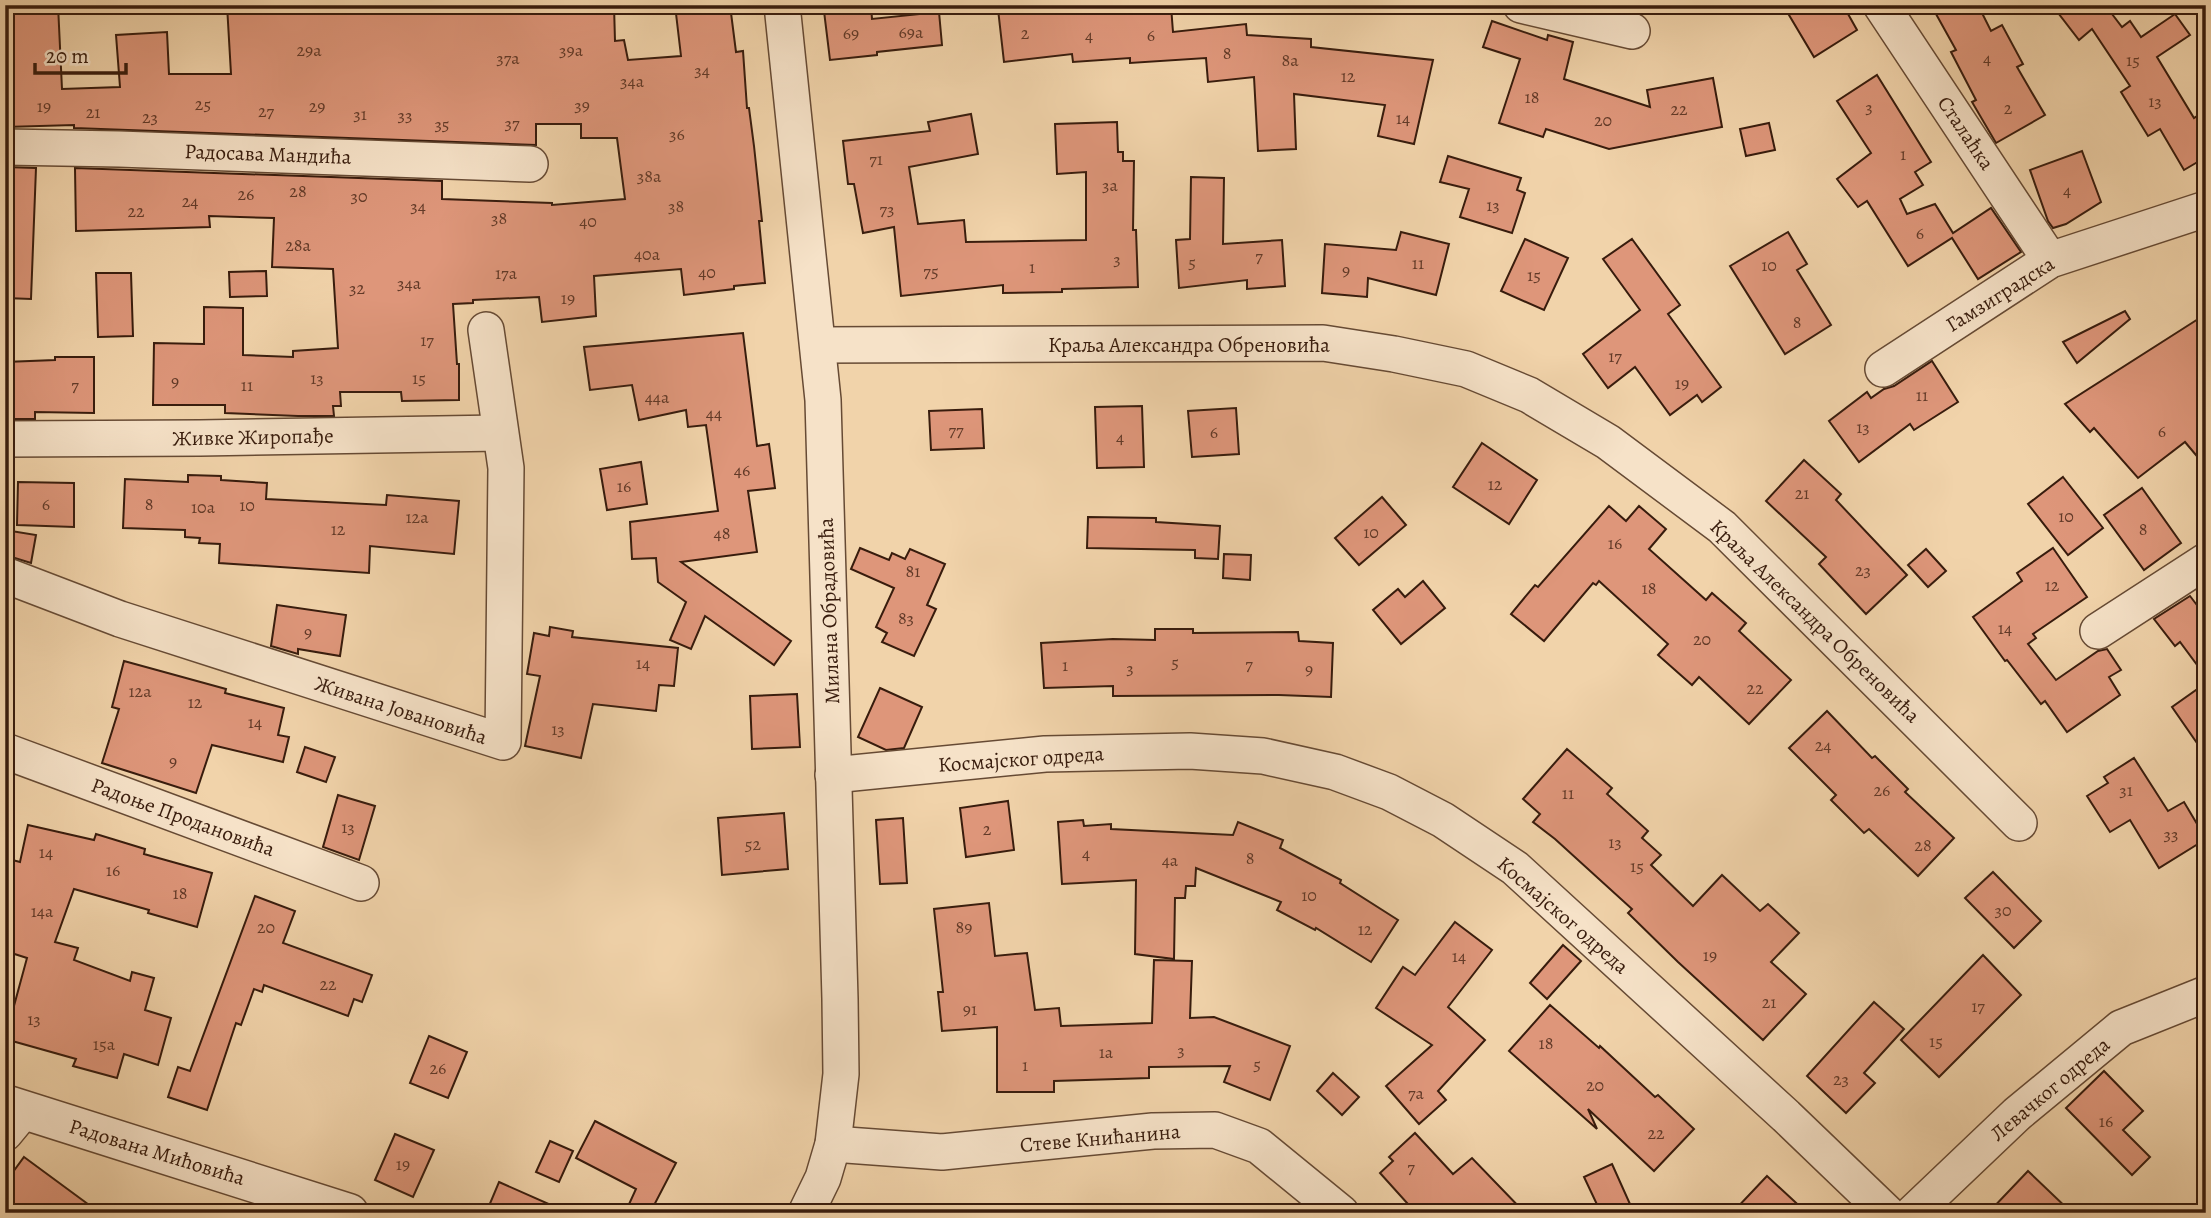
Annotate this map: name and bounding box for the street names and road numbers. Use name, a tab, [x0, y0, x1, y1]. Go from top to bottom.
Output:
street label: Сталаћка	[1931, 90, 2001, 176]
street label: Радосава Мандића	[184, 137, 352, 171]
street label: Гамзиградска	[1940, 249, 2060, 339]
street label: Краља Александра Обреновића	[1048, 331, 1330, 359]
street label: Живке Жиропађе	[172, 422, 334, 452]
street label: Краља Александра Обреновића	[1704, 513, 1926, 729]
street label: Милана Обрадовића	[812, 517, 846, 705]
street label: Живана Јовановића	[311, 669, 491, 751]
street label: Космајског одреда	[937, 739, 1105, 779]
street label: Радоње Продановића	[87, 771, 279, 863]
street label: Космајског одреда	[1491, 850, 1635, 980]
street label: Левачког одреда	[1984, 1030, 2116, 1147]
street label: Радована Мићовића	[66, 1112, 249, 1192]
street label: Стеве Книћанина	[1019, 1117, 1182, 1159]

